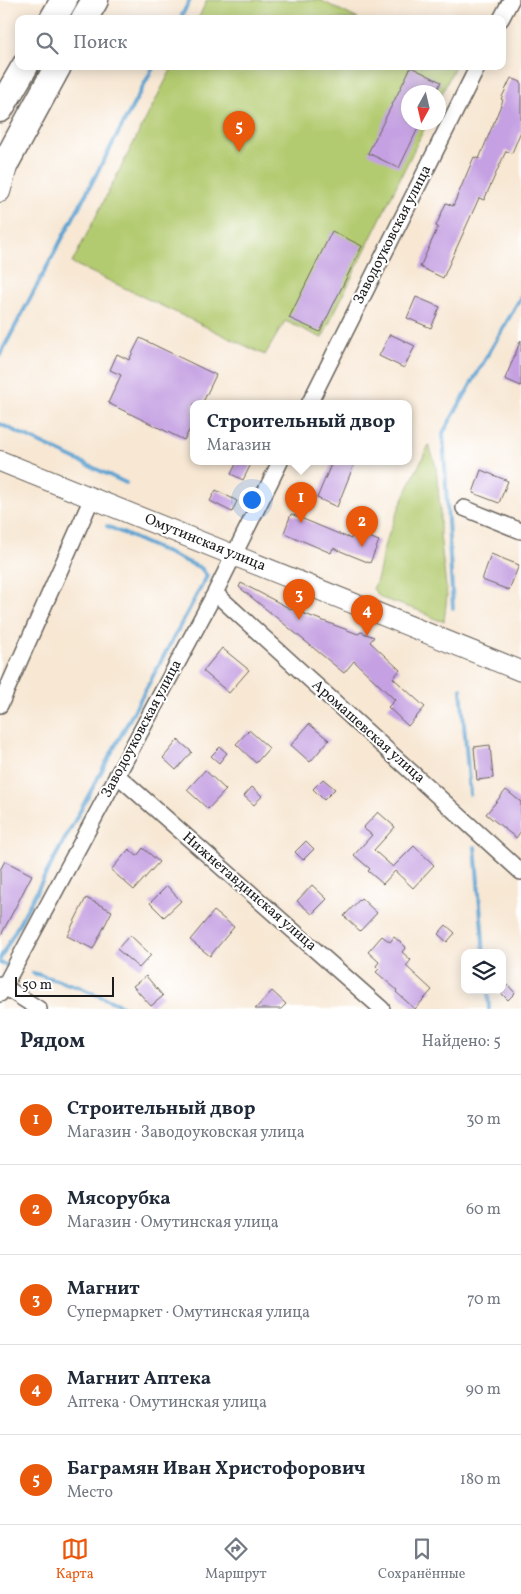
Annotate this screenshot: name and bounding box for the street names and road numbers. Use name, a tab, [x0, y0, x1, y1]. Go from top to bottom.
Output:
street label: Заводоуковская улица	[349, 162, 437, 308]
street label: Омутинская улица	[141, 509, 269, 577]
street label: Заводоуковская улица	[97, 656, 187, 802]
street label: Аромашевская улица	[307, 675, 429, 789]
street label: Нижнетавдинская улица	[177, 828, 321, 956]

